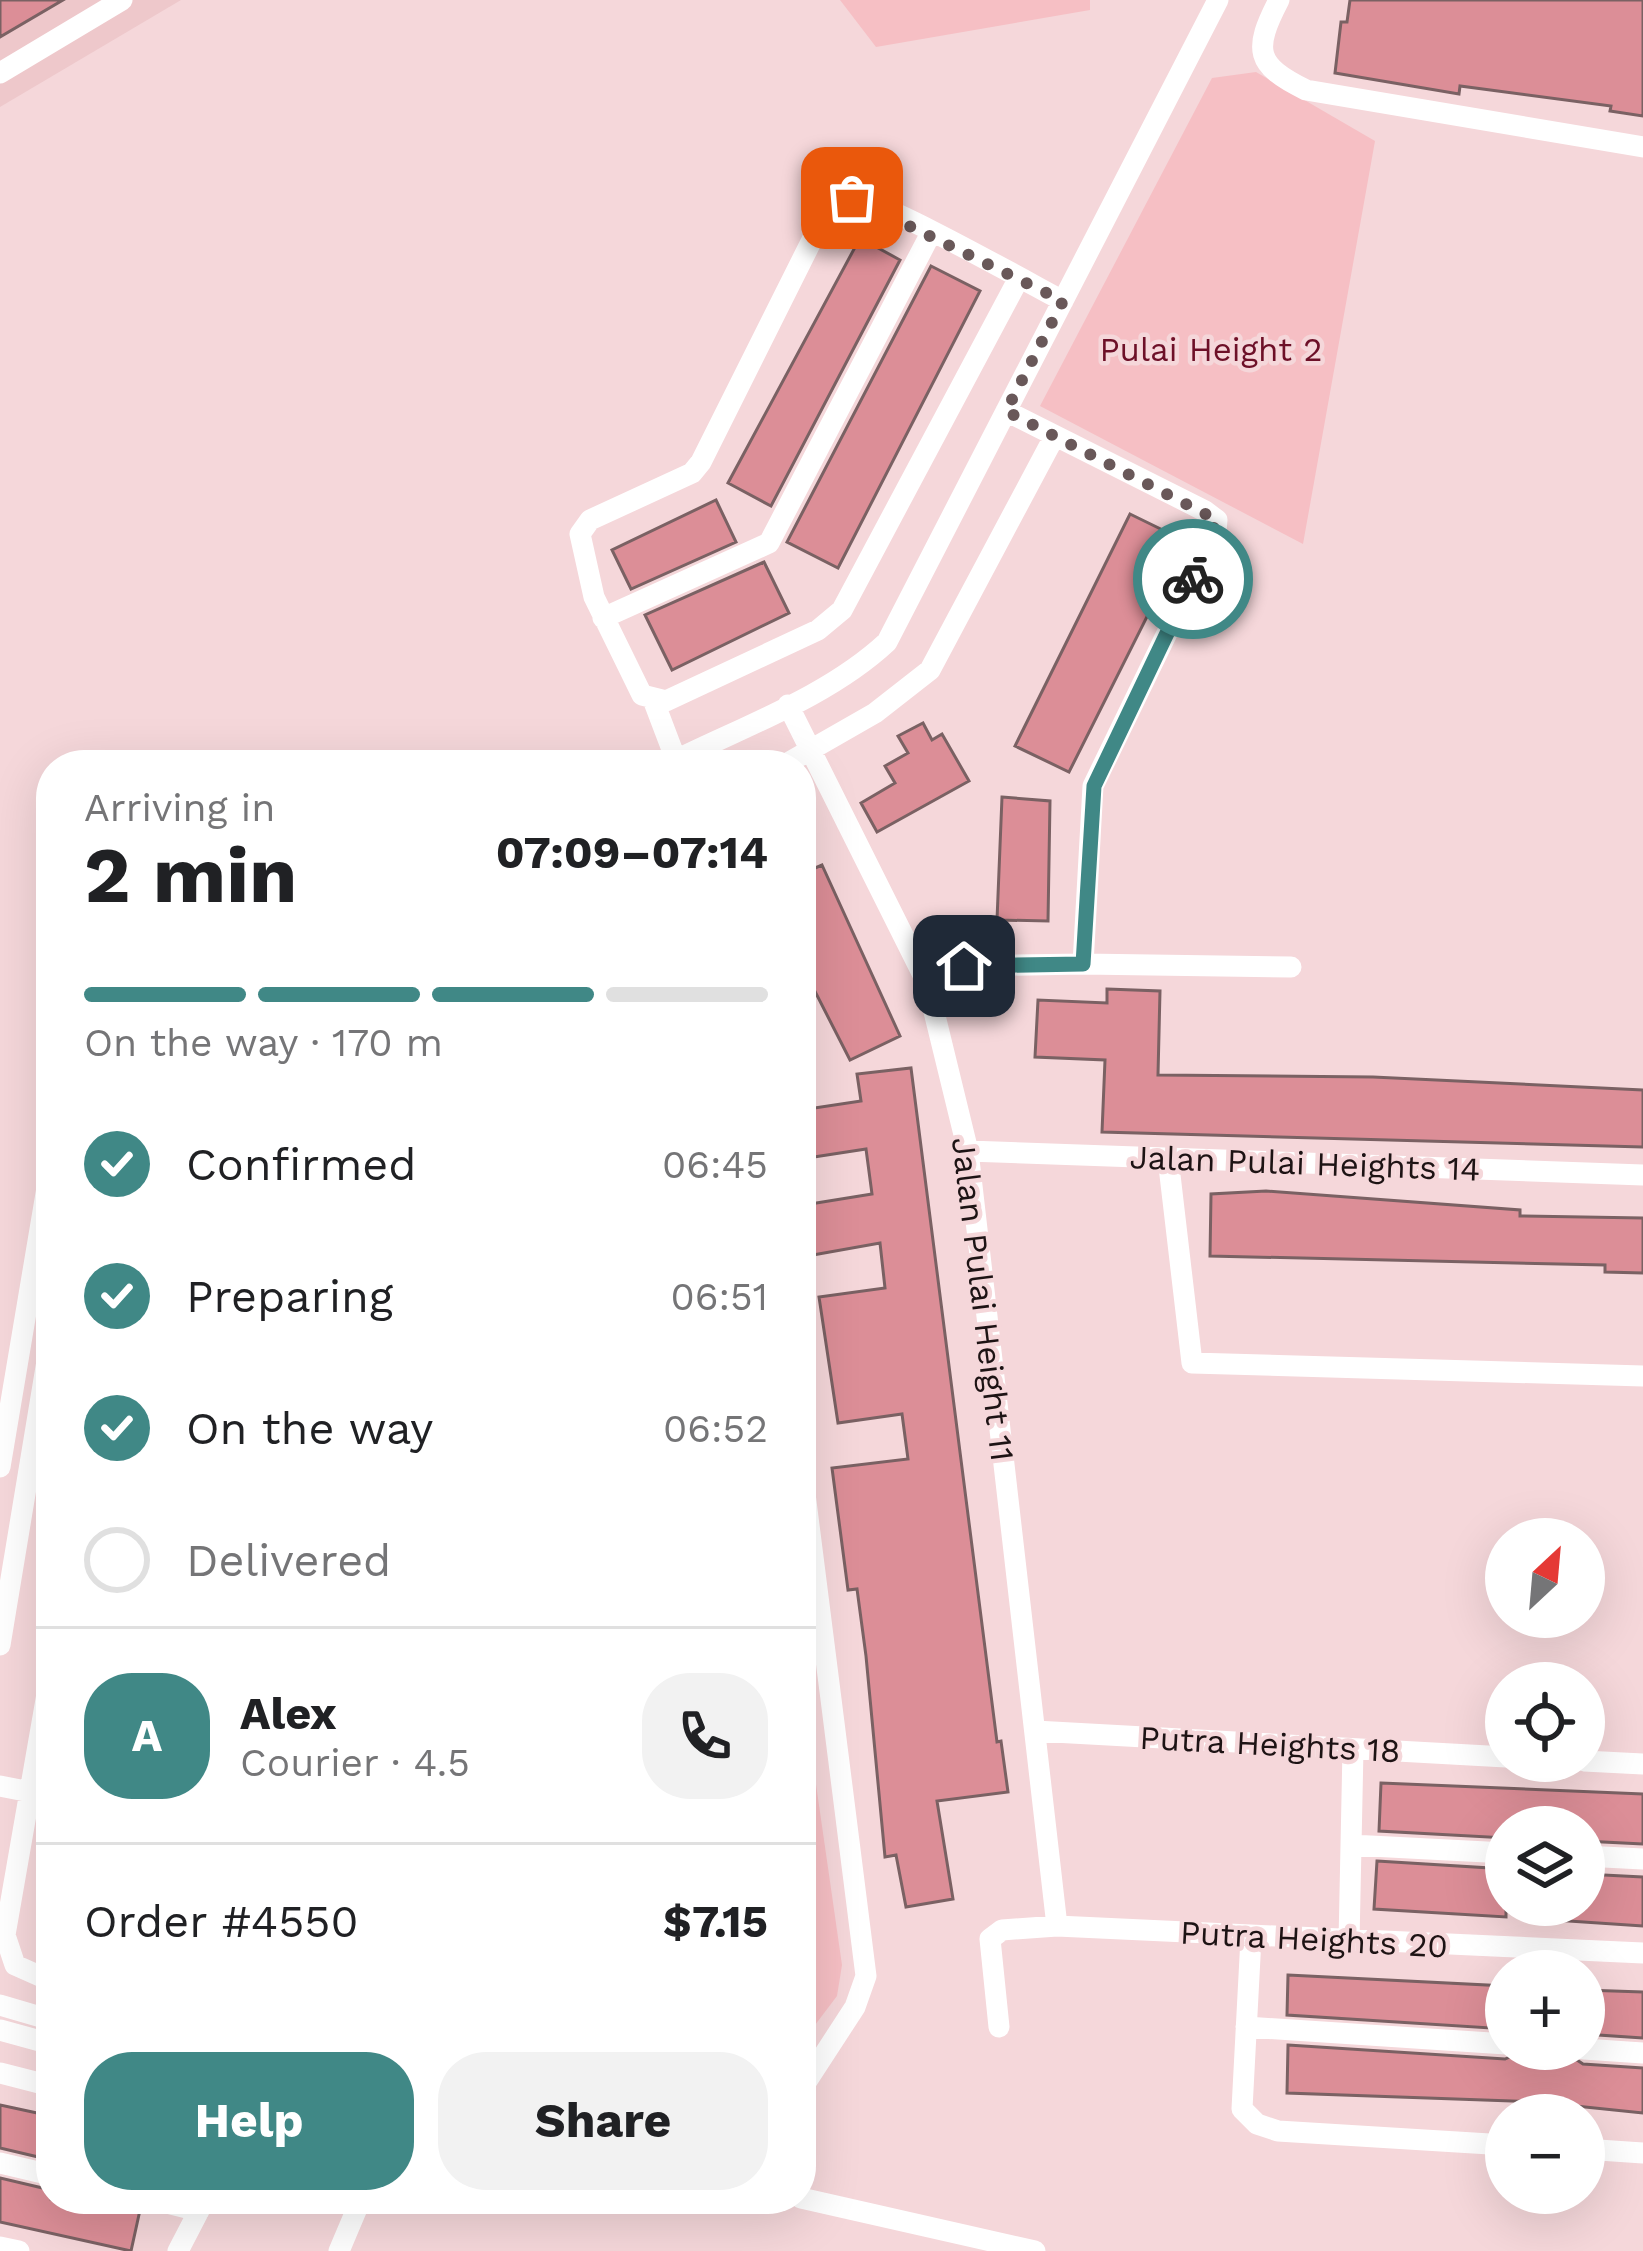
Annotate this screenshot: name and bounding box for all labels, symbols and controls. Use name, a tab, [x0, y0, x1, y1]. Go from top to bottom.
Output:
pin	[801, 147, 903, 249]
icon: bag	[819, 165, 885, 231]
park label: Pulai Height 2	[1099, 330, 1323, 369]
courier	[1133, 519, 1253, 639]
icon: bike	[1160, 546, 1226, 612]
text: Arriving in	[84, 785, 275, 830]
text: 07:09–07:14	[496, 826, 768, 879]
text: 2 min	[84, 829, 297, 921]
pin	[913, 915, 1015, 1017]
icon: home	[931, 933, 997, 999]
text: On the way · 170 m	[84, 1020, 443, 1065]
icon: check	[84, 1131, 150, 1197]
street label: Jalan Pulai Height 11	[944, 1135, 1022, 1463]
street label: Jalan Pulai Heights 14	[1129, 1137, 1481, 1189]
text: Confirmed	[186, 1138, 417, 1191]
text: 06:45	[662, 1142, 768, 1187]
icon: check	[84, 1263, 150, 1329]
text: Preparing	[186, 1270, 393, 1323]
text: 06:51	[671, 1274, 768, 1319]
icon: check	[84, 1395, 150, 1461]
text: On the way	[186, 1402, 433, 1455]
text: 06:52	[663, 1406, 768, 1451]
north arrow	[1485, 1518, 1605, 1638]
map controls	[1485, 1518, 1605, 2214]
text: Delivered	[186, 1534, 391, 1587]
button: locate	[1485, 1662, 1605, 1782]
button: phone	[642, 1673, 768, 1799]
text: Alex	[240, 1687, 337, 1740]
text: A	[132, 1709, 162, 1762]
street label: Putra Heights 18	[1139, 1718, 1401, 1770]
text: Courier · 4.5	[240, 1740, 470, 1785]
button: layers	[1485, 1806, 1605, 1926]
text: Order #4550	[84, 1895, 359, 1948]
text: $7.15	[663, 1895, 768, 1948]
street label: Putra Heights 20	[1179, 1913, 1449, 1965]
button: +	[1485, 1950, 1605, 2070]
button: Help	[84, 2052, 414, 2190]
button: Share	[438, 2052, 768, 2190]
button: −	[1485, 2094, 1605, 2214]

